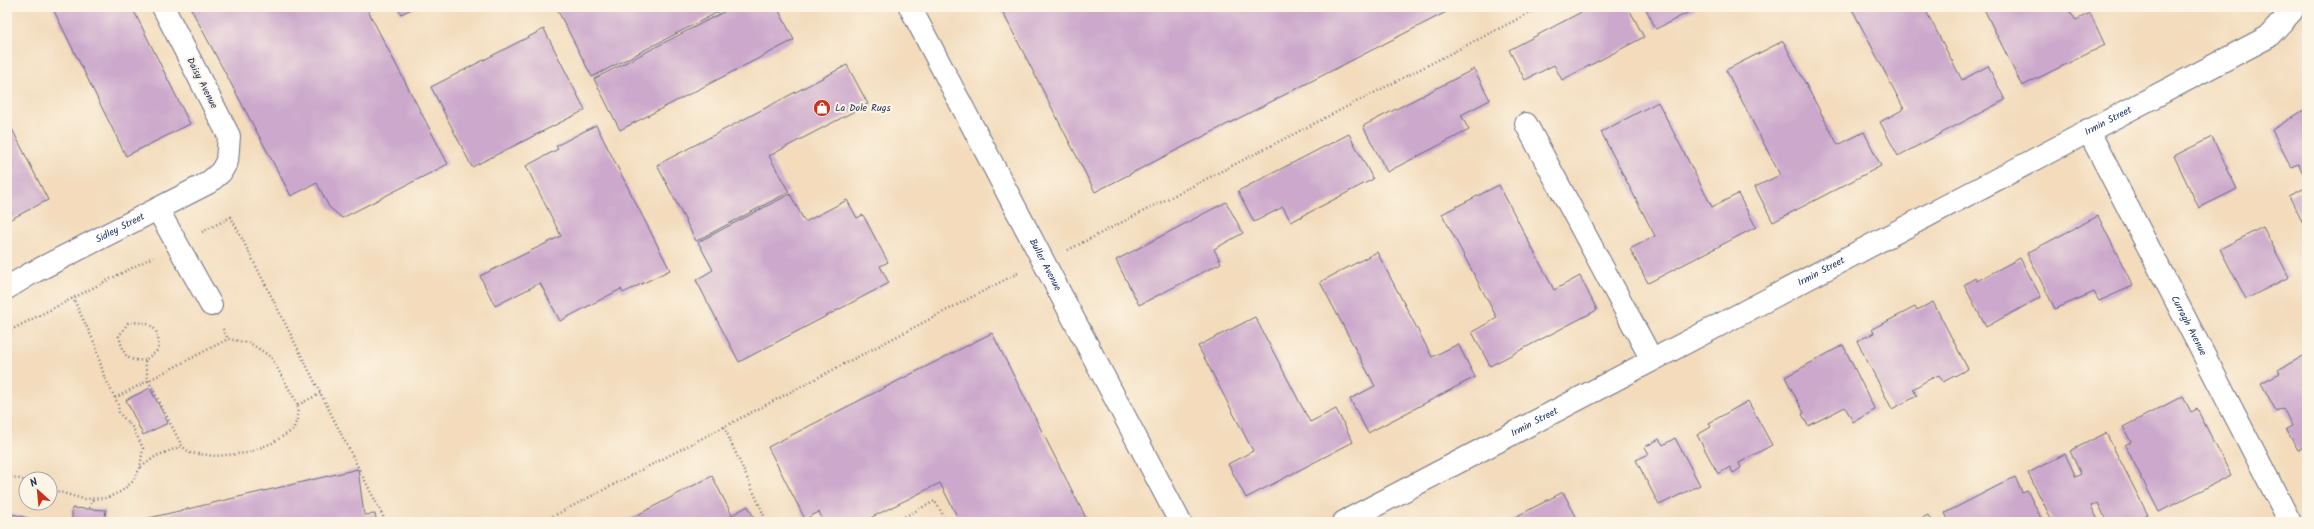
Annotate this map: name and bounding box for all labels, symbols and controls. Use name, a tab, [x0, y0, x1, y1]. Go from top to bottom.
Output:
street label: Daisy Avenue	[182, 54, 222, 112]
shop icon: La Dole Rugs	[812, 98, 832, 118]
place label: La Dole Rugs	[835, 100, 892, 116]
street label: Irmin Street	[2082, 102, 2135, 140]
street label: Sidley Street	[92, 209, 148, 247]
street label: Buller Avenue	[1025, 236, 1066, 294]
street label: Irmin Street	[1795, 252, 1848, 291]
street label: Curragh Avenue	[2167, 293, 2211, 359]
street label: Irmin Street	[1508, 403, 1561, 441]
north arrow	[18, 471, 58, 511]
text: N	[27, 473, 41, 493]

